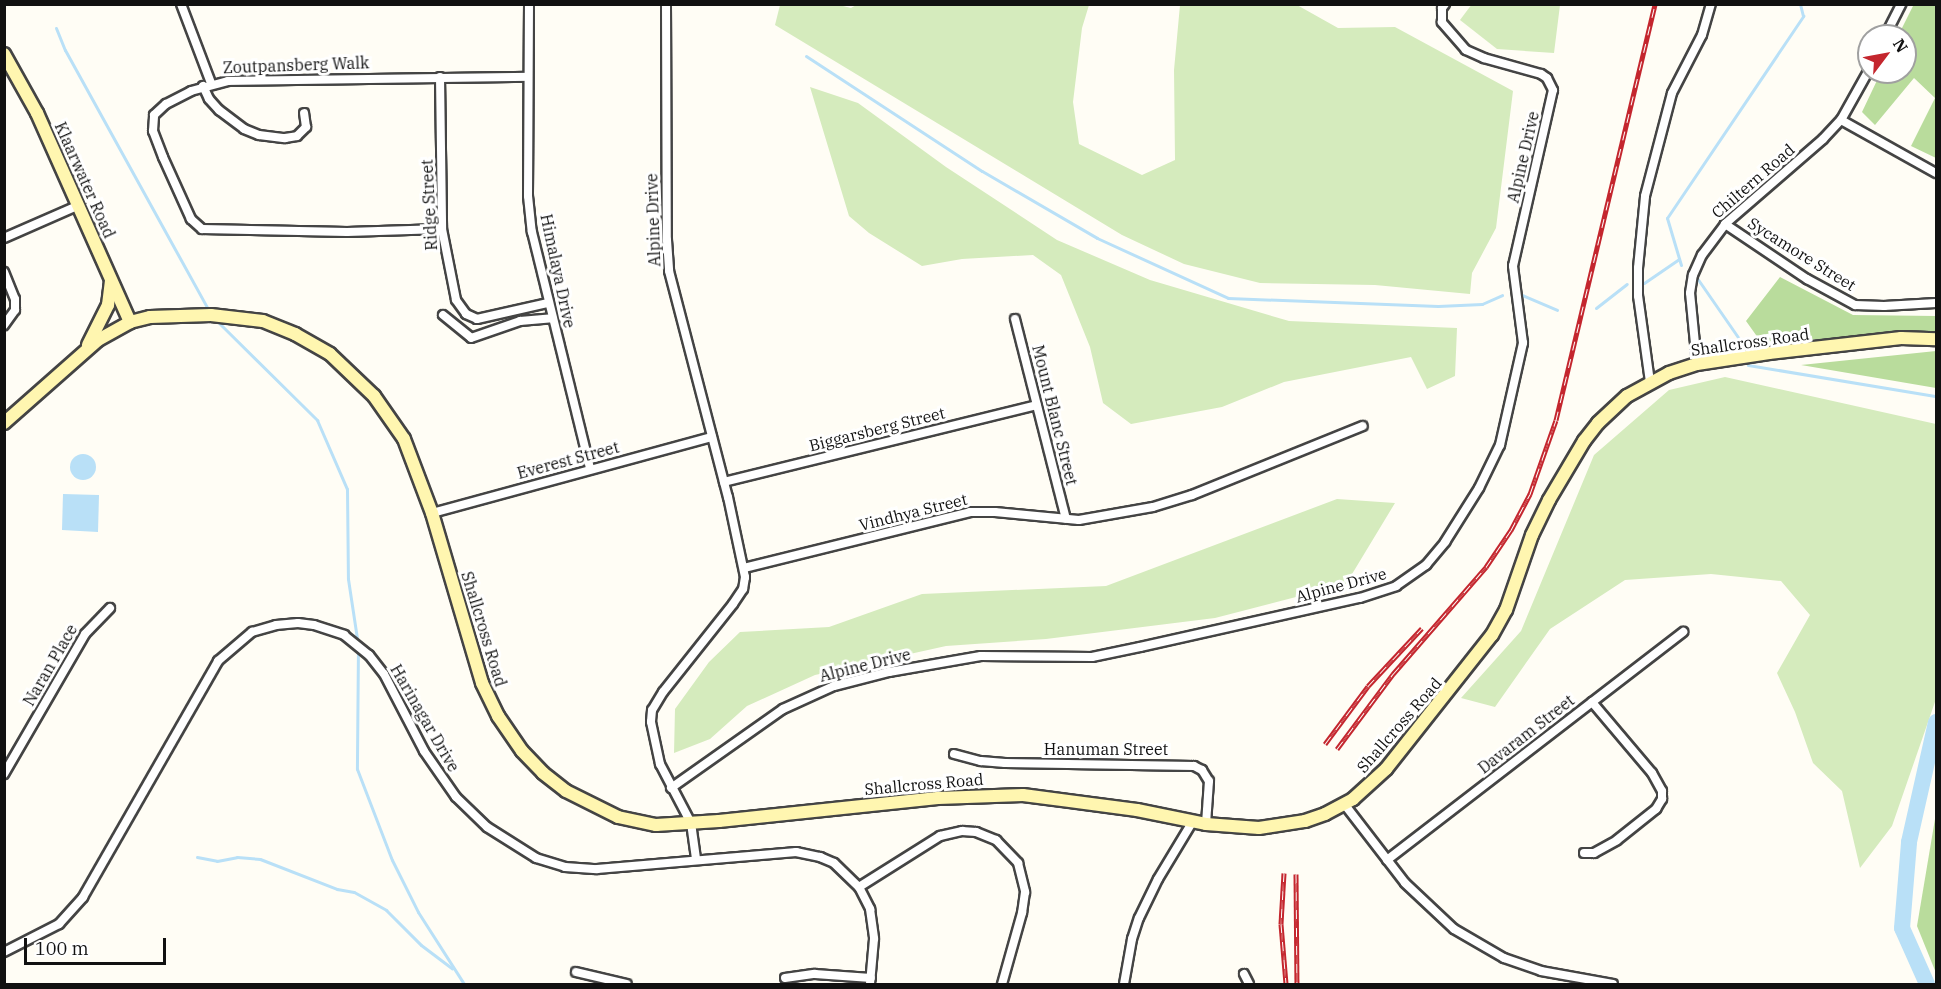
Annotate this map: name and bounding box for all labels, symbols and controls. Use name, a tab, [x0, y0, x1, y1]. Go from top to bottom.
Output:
north arrow	[1857, 24, 1917, 84]
text: N	[1889, 35, 1912, 56]
street label: Zoutpansberg Walk	[222, 53, 370, 77]
street label: Alpine Drive	[1503, 109, 1543, 205]
street label: Klaarwater Road	[51, 119, 119, 241]
street label: Chiltern Road	[1708, 140, 1798, 222]
street label: Ridge Street	[417, 159, 441, 251]
street label: Alpine Drive	[642, 173, 664, 267]
street label: Himalaya Drive	[537, 212, 579, 330]
street label: Sycamore Street	[1745, 213, 1859, 295]
street label: Shallcross Road	[1690, 324, 1810, 360]
street label: Mount Blanc Street	[1028, 343, 1082, 487]
street label: Biggarsberg Street	[807, 403, 947, 455]
street label: Everest Street	[515, 437, 621, 483]
street label: Vindhya Street	[857, 489, 969, 535]
street label: Alpine Drive	[1293, 564, 1389, 606]
street label: Shallcross Road	[457, 569, 511, 689]
street label: Naran Place	[19, 621, 81, 709]
street label: Alpine Drive	[817, 644, 913, 686]
street label: Harinagar Drive	[386, 661, 464, 775]
street label: Shallcross Road	[1353, 674, 1445, 776]
street label: Davaram Street	[1474, 691, 1578, 777]
street label: Hanuman Street	[1044, 739, 1168, 759]
street label: Shallcross Road	[864, 769, 984, 799]
scale bar	[27, 926, 170, 964]
text: 100 m	[35, 937, 89, 960]

